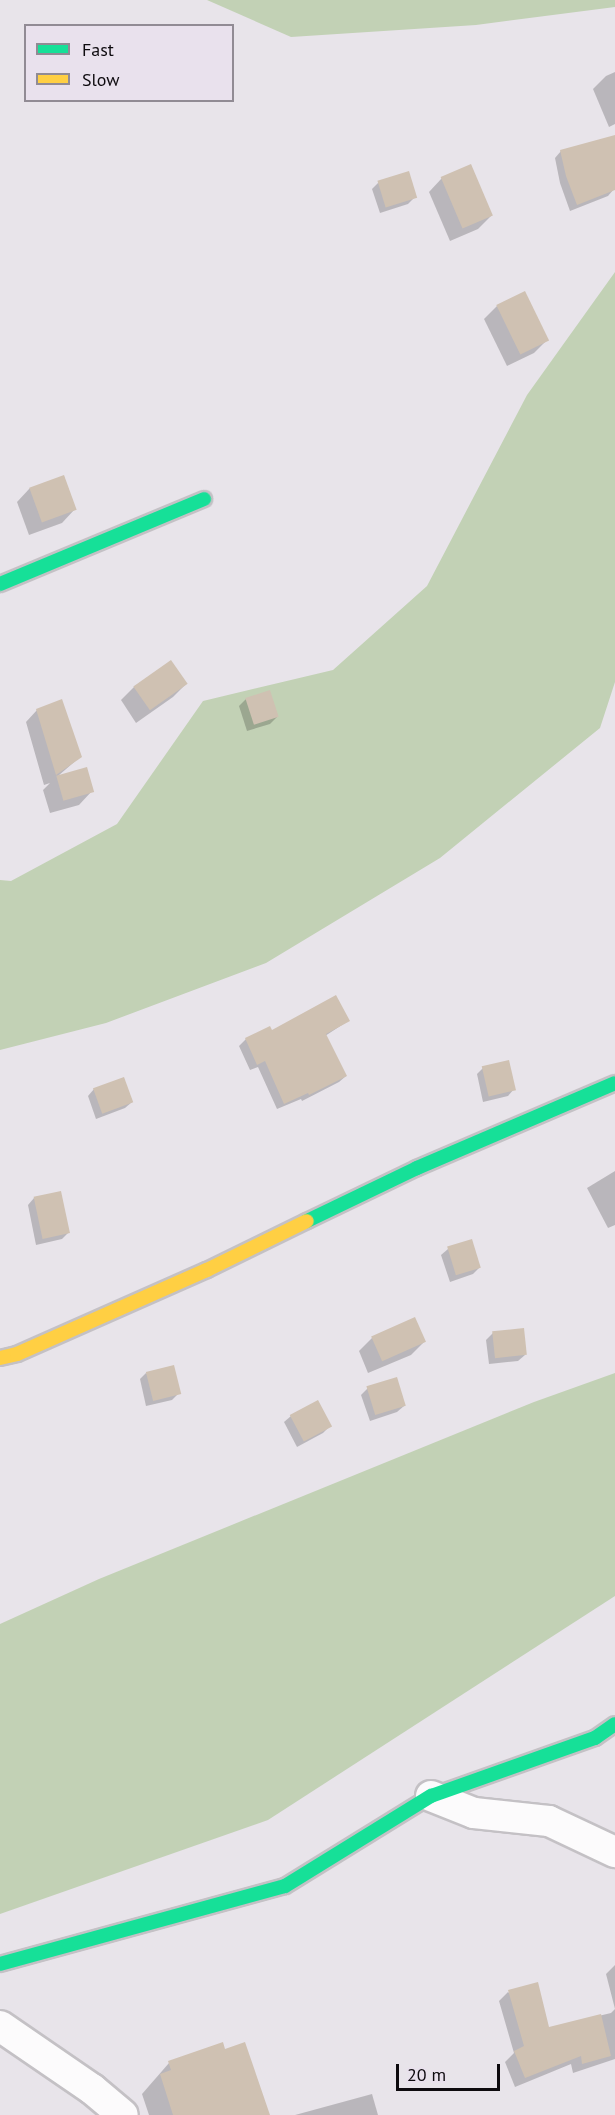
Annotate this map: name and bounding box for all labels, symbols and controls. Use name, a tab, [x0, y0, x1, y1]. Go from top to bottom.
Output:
legend	[24, 24, 234, 102]
text: Fast	[82, 38, 114, 61]
text: Slow	[82, 68, 120, 91]
scale bar	[399, 2052, 502, 2090]
text: 20 m	[407, 2063, 446, 2086]

